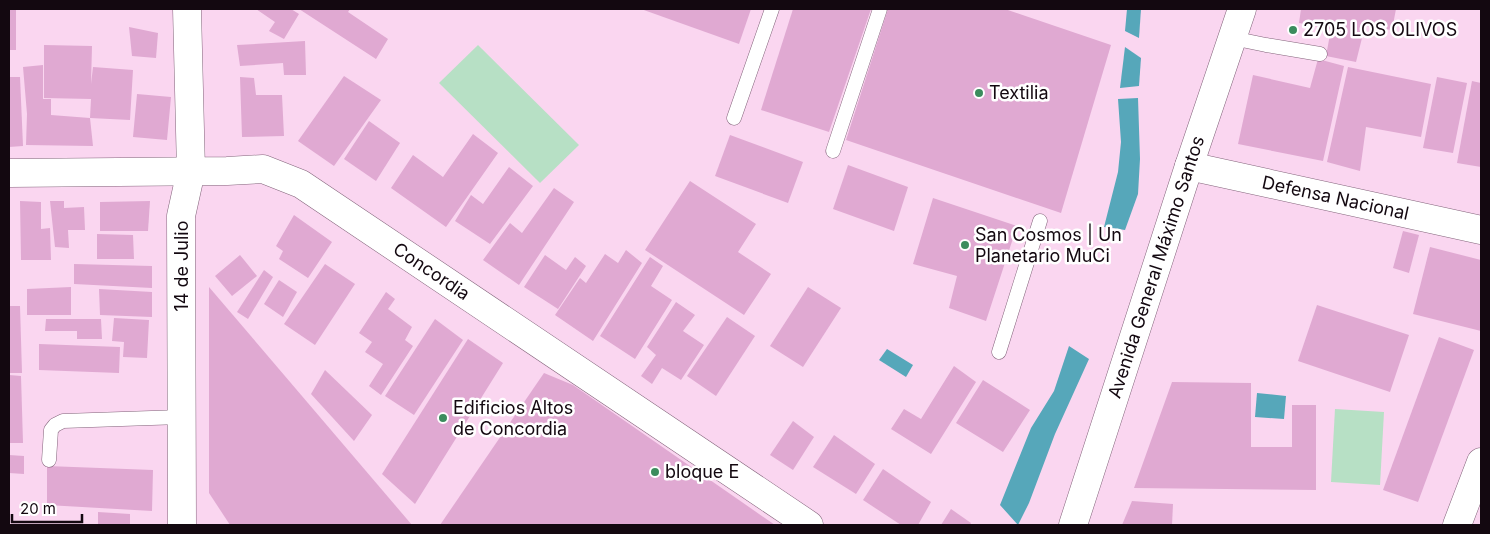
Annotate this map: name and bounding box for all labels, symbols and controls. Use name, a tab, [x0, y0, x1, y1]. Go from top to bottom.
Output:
place label: 2705 LOS OLIVOS	[1303, 19, 1457, 40]
marker: 2705 LOS OLIVOS	[1287, 24, 1299, 36]
place label: Textilia	[989, 82, 1049, 103]
marker: Textilia	[973, 87, 985, 99]
street label: Avenida General Máximo Santos	[1104, 133, 1208, 401]
street label: Defensa Nacional	[1260, 171, 1411, 224]
street label: 14 de Julio	[171, 220, 192, 312]
place label: San Cosmos | Un Planetario MuCi	[975, 223, 1122, 266]
street label: Concordia	[389, 238, 474, 304]
marker: San Cosmos | Un Planetario MuCi	[959, 239, 971, 251]
place label: Edificios Altos de Concordia	[453, 397, 573, 439]
marker: Edificios Altos de Concordia	[437, 412, 449, 424]
place label: bloque E	[665, 461, 739, 482]
marker: bloque E	[649, 466, 661, 478]
scale bar	[12, 492, 82, 524]
text: 20 m	[20, 499, 56, 518]

